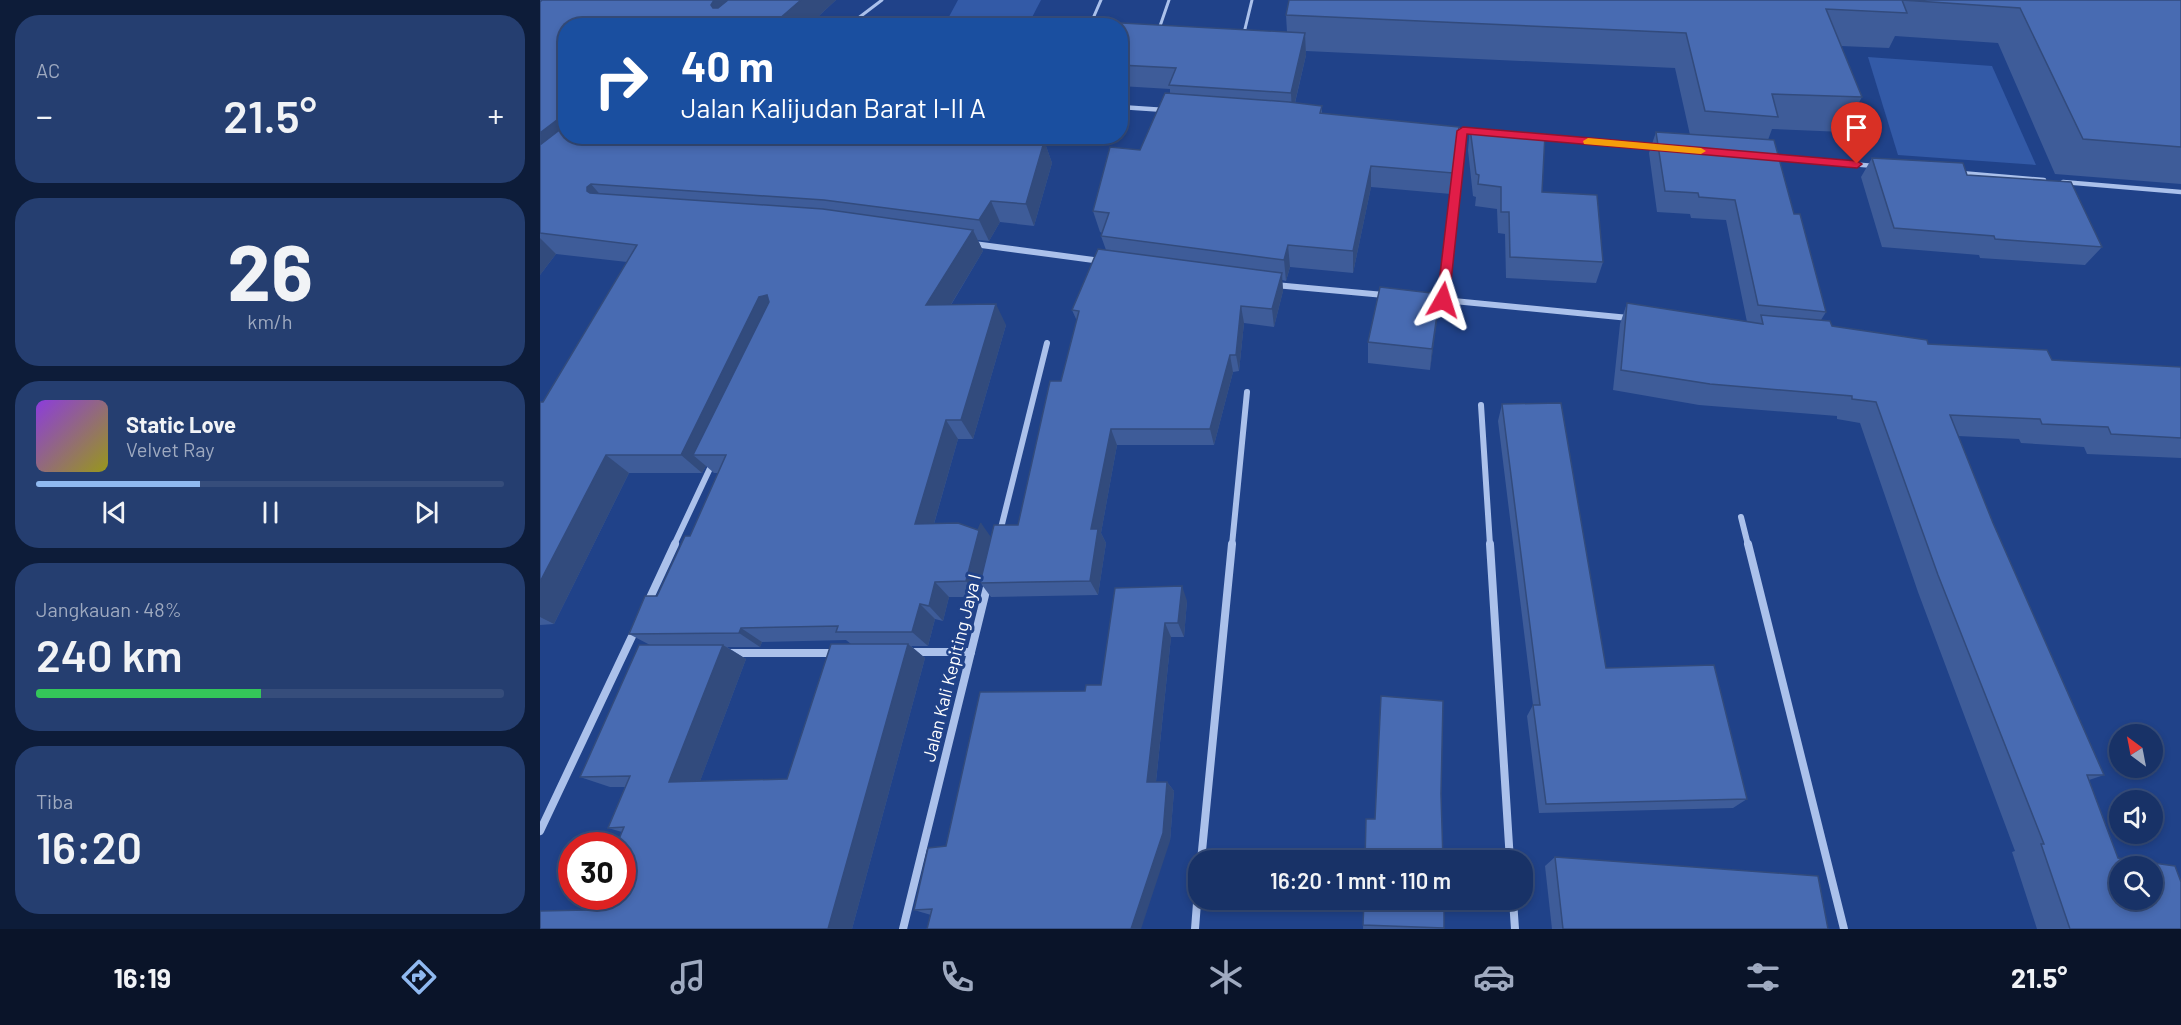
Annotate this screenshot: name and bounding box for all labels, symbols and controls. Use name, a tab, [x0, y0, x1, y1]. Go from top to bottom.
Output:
text: 40 m	[681, 40, 774, 90]
icon: right	[582, 42, 660, 120]
text: AC	[36, 58, 60, 82]
text: 21.5°	[223, 88, 317, 142]
text: Jalan Kalijudan Barat I-II A	[681, 91, 986, 123]
text: −	[36, 95, 53, 135]
text: +	[487, 95, 504, 135]
pin	[1831, 102, 1882, 164]
icon: arrive	[1840, 111, 1873, 144]
text: 26	[227, 223, 313, 317]
position arrow	[1411, 268, 1475, 332]
text: km/h	[247, 309, 293, 333]
text: Static Love	[126, 411, 236, 437]
text: Velvet Ray	[126, 437, 215, 461]
icon: previous	[98, 496, 131, 529]
icon: pause	[254, 496, 287, 529]
icon: next	[410, 496, 443, 529]
street label: Jalan Kali Kepiting Jaya I	[917, 572, 985, 764]
text: Jangkauan · 48%	[36, 597, 182, 621]
text: 240 km	[36, 627, 182, 681]
north arrow	[2109, 724, 2163, 778]
map controls	[2109, 724, 2163, 910]
text: Tiba	[36, 789, 73, 813]
button: sound	[2109, 790, 2163, 844]
text: 16:20	[36, 819, 142, 873]
speed limit sign: 30	[558, 832, 636, 910]
button: search	[2109, 856, 2163, 910]
text: 16:20 · 1 mnt · 110 m	[1270, 867, 1451, 893]
icon: directions	[398, 956, 440, 998]
icon: music	[667, 956, 709, 998]
icon: phone	[936, 956, 978, 998]
icon: climate	[1205, 956, 1247, 998]
icon: car	[1473, 956, 1515, 998]
icon: filters	[1742, 956, 1784, 998]
text: 16:19	[113, 961, 171, 993]
text: 21.5°	[2011, 961, 2068, 993]

